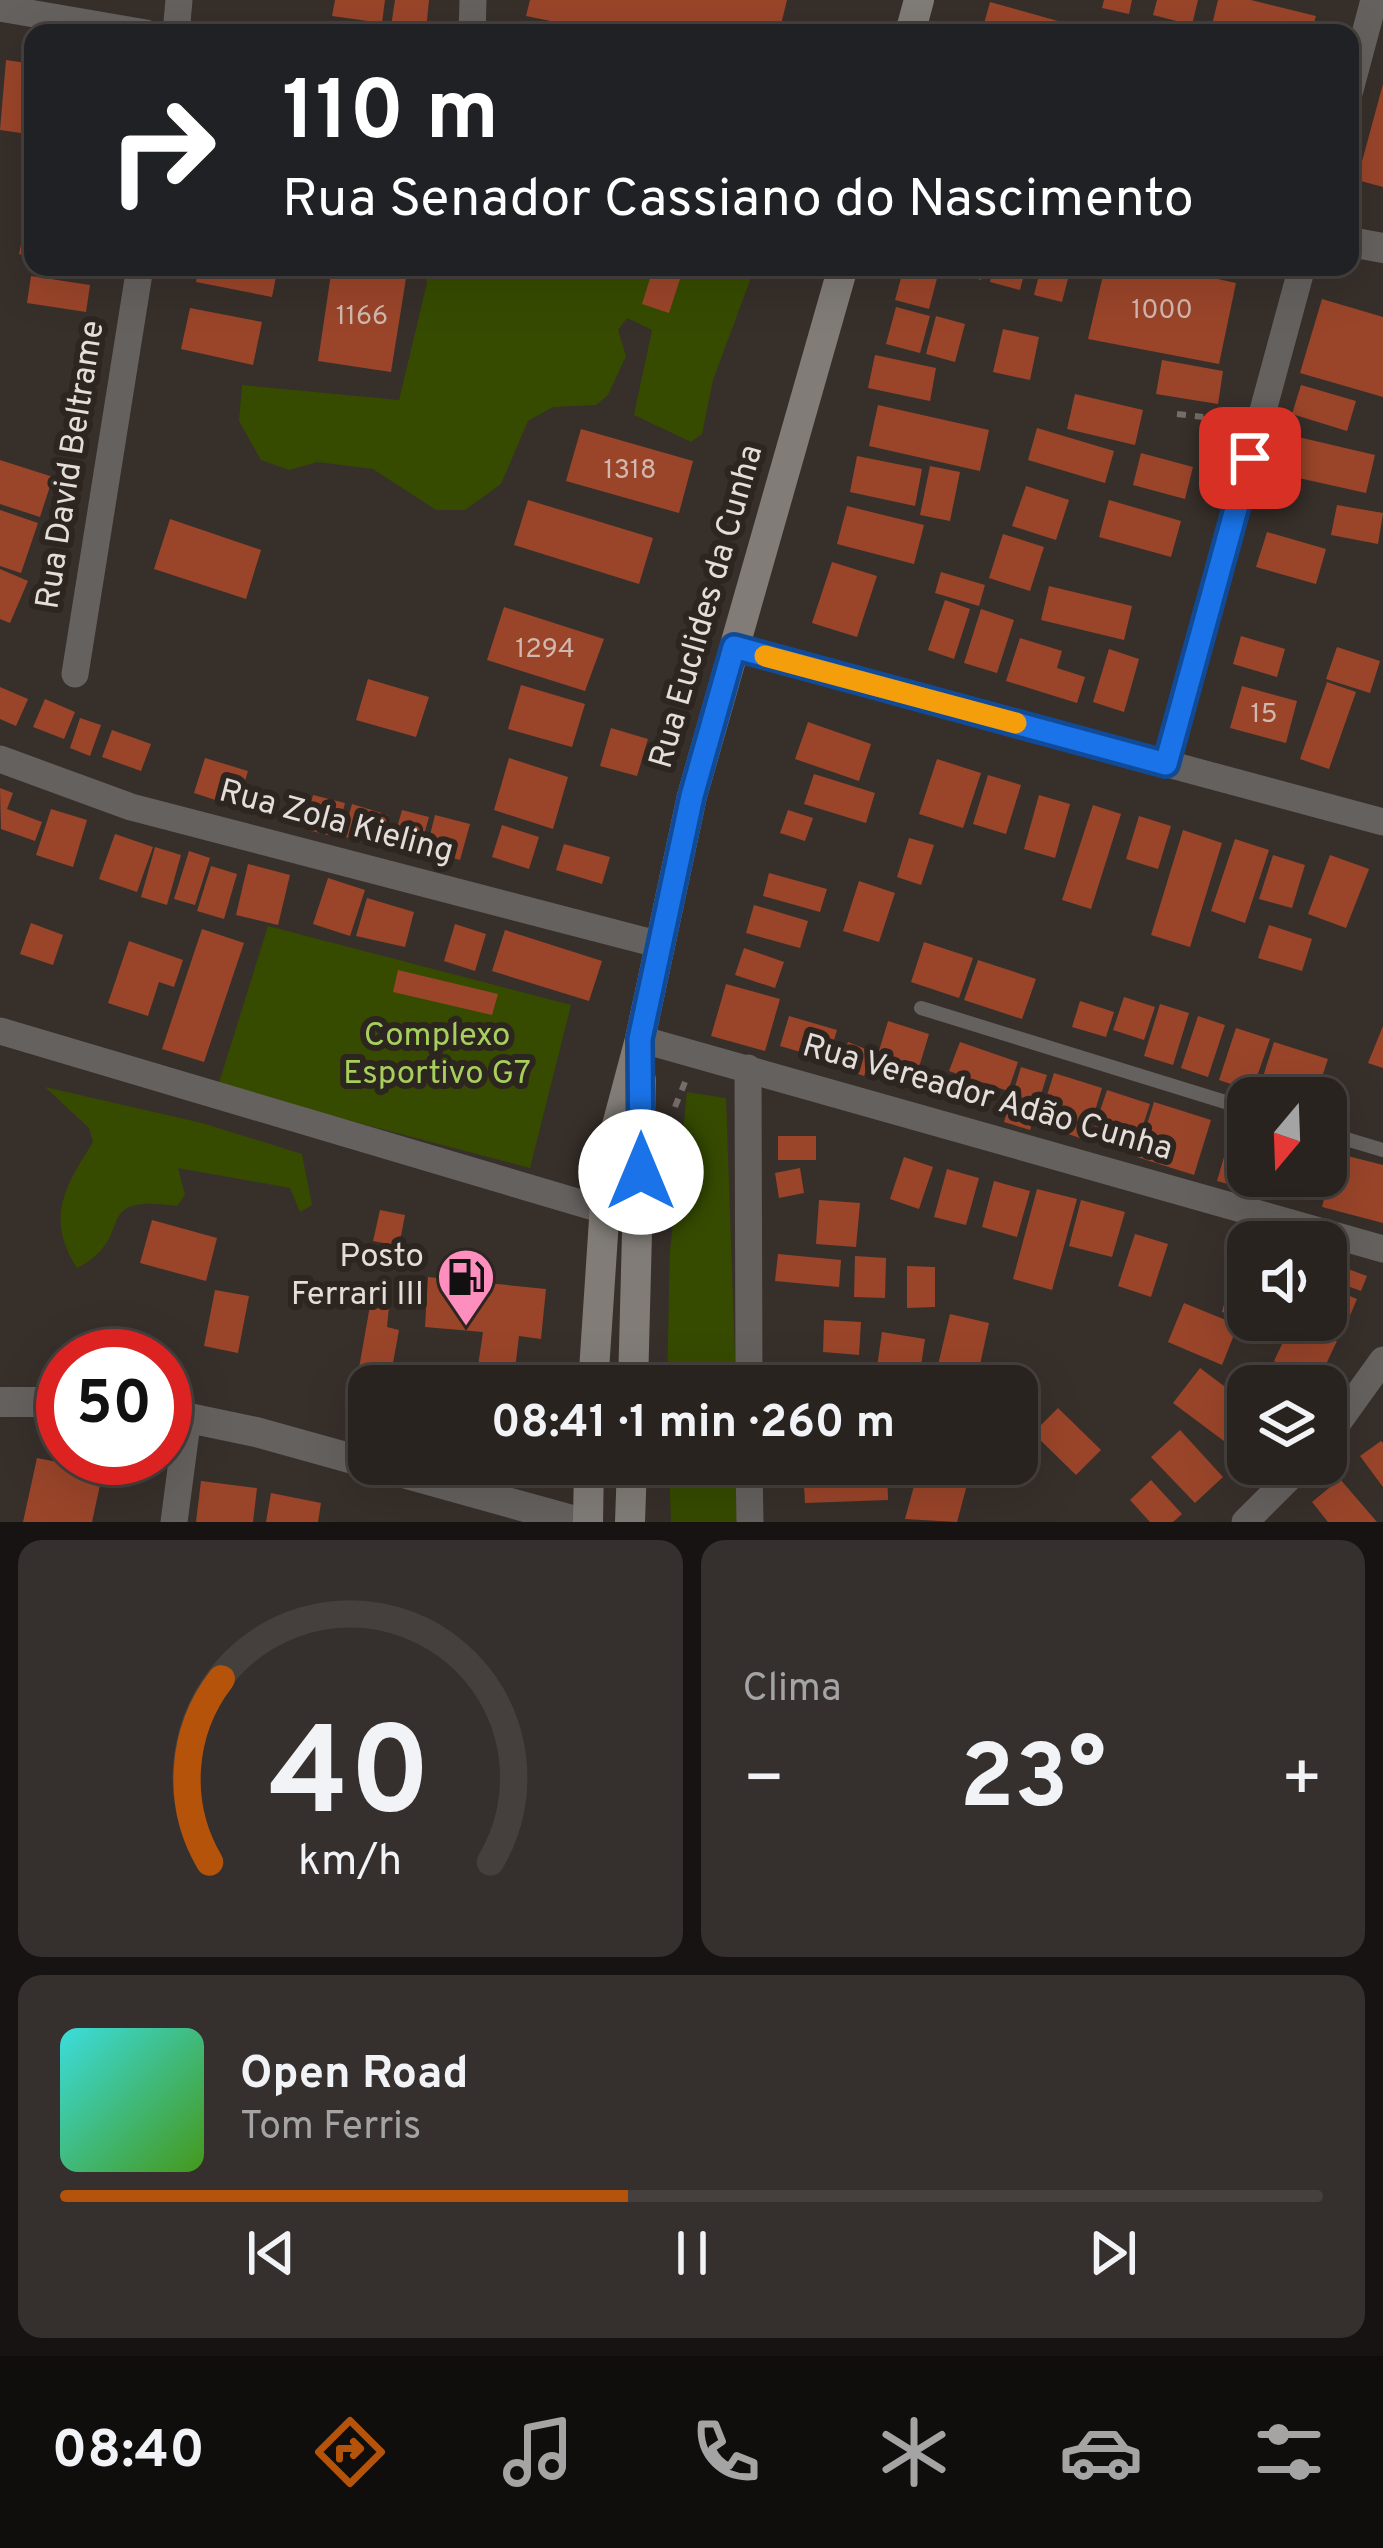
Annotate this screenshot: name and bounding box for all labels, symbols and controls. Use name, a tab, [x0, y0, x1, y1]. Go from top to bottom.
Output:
text: 110 m	[282, 63, 499, 169]
icon: right	[84, 72, 240, 228]
text: Rua Senador Cassiano do Nascimento	[282, 167, 1194, 236]
house number: 1000	[1131, 294, 1193, 328]
house number: 1166	[336, 300, 388, 334]
street label: Rua David Beltrame	[28, 318, 116, 612]
pin	[1199, 407, 1301, 509]
icon: arrive	[1217, 425, 1283, 491]
street label: Rua Euclides da Cunha	[642, 440, 774, 774]
house number: 1318	[604, 454, 656, 488]
house number: 1294	[515, 633, 575, 667]
house number: 15	[1251, 698, 1277, 732]
street label: Rua Zola Kieling	[214, 772, 458, 874]
park label: Complexo Esportivo G7	[343, 1016, 531, 1096]
street label: Rua Vereador Adão Cunha	[797, 1026, 1177, 1172]
north arrow	[1227, 1077, 1347, 1197]
map controls	[1227, 1077, 1347, 1485]
position arrow	[578, 1109, 704, 1235]
button: sound	[1227, 1221, 1347, 1341]
place label: Posto Ferrari III	[291, 1237, 424, 1317]
fuel station icon: Posto Ferrari III	[435, 1246, 497, 1328]
speed limit sign: 50	[36, 1329, 192, 1485]
button: layers	[1227, 1365, 1347, 1485]
text: 08:41 · 1 min · 260 m	[491, 1396, 895, 1453]
text: Clima	[743, 1666, 842, 1715]
text: 40	[269, 1701, 431, 1859]
text: 23°	[960, 1726, 1106, 1839]
text: −	[743, 1741, 785, 1824]
text: +	[1280, 1741, 1323, 1824]
text: km/h	[298, 1835, 402, 1889]
text: Open Road	[240, 2047, 468, 2104]
text: Tom Ferris	[240, 2104, 421, 2153]
icon: previous	[238, 2220, 304, 2286]
icon: pause	[659, 2220, 725, 2286]
icon: next	[1080, 2220, 1146, 2286]
icon: directions	[308, 2410, 392, 2494]
icon: music	[496, 2410, 580, 2494]
icon: phone	[684, 2410, 768, 2494]
icon: climate	[872, 2410, 956, 2494]
icon: car	[1059, 2410, 1143, 2494]
icon: filters	[1247, 2410, 1331, 2494]
text: 08:40	[52, 2418, 205, 2487]

